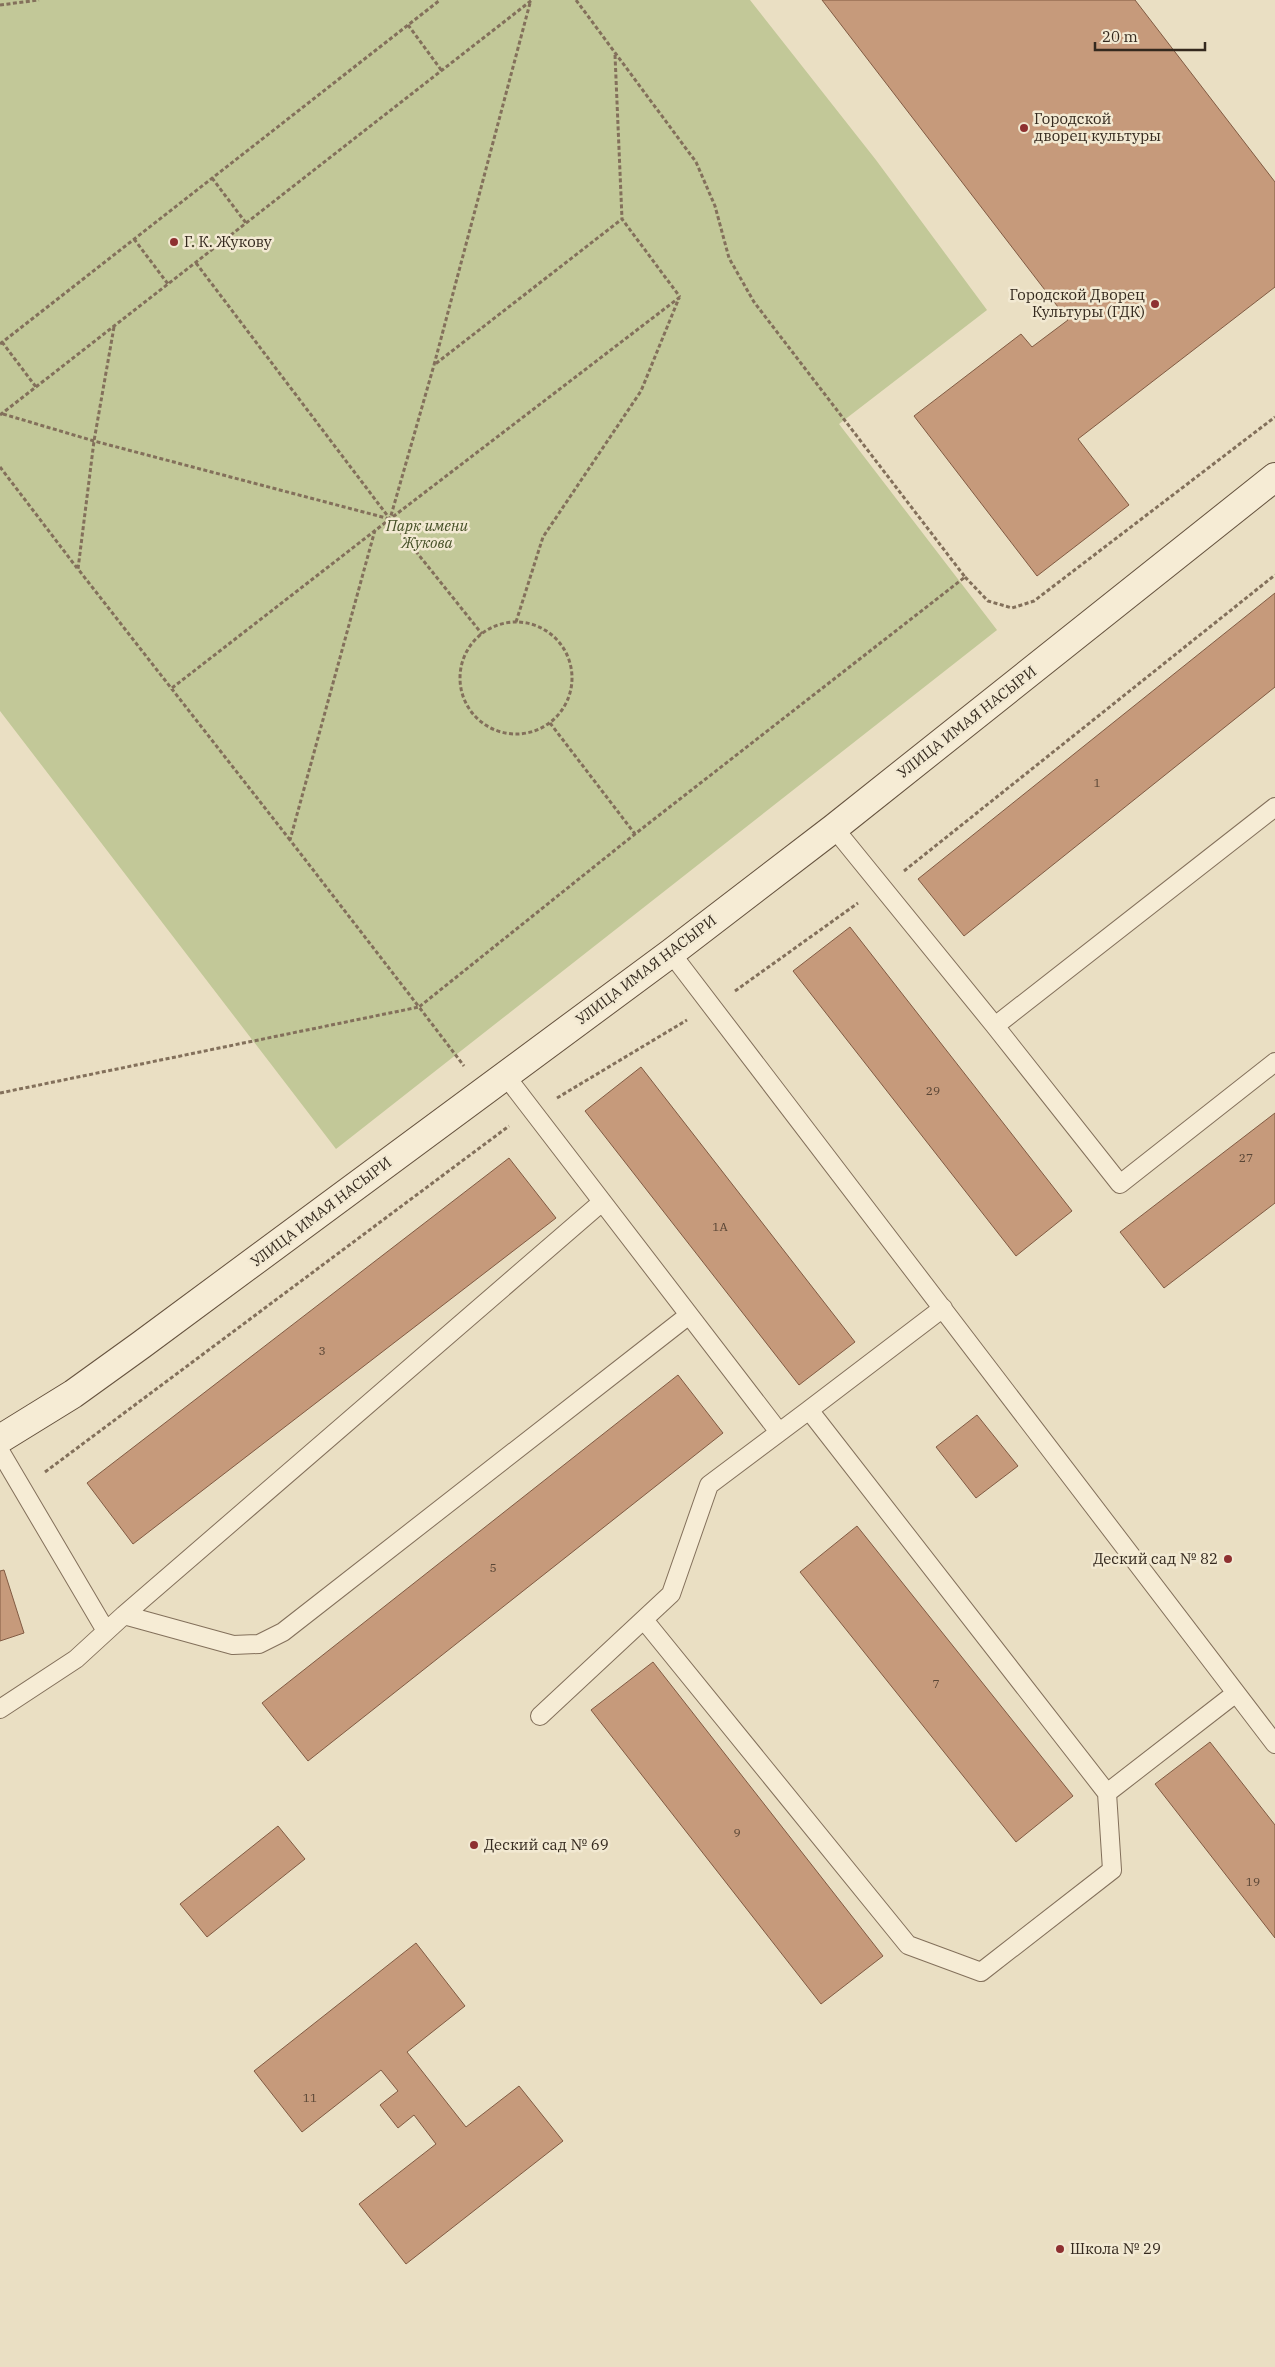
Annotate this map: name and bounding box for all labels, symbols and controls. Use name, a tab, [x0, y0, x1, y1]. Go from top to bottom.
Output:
scale bar	[1095, 20, 1205, 52]
text: 20 m	[1102, 27, 1138, 46]
place label: Городской дворец культуры	[1034, 109, 1161, 145]
marker: Городской дворец культуры	[1018, 122, 1030, 134]
place label: Г. К. Жукову	[184, 232, 272, 251]
marker: Г. К. Жукову	[168, 236, 180, 248]
place label: Городской Дворец Культуры (ГДК)	[1010, 285, 1145, 321]
marker: Городской Дворец Культуры (ГДК)	[1149, 298, 1161, 310]
park label: Парк имени Жукова	[385, 516, 468, 552]
street label: УЛИЦА ИМАЯ НАСЫРИ	[893, 661, 1040, 782]
house number: 1	[1093, 775, 1101, 790]
street label: УЛИЦА ИМАЯ НАСЫРИ	[572, 910, 720, 1029]
house number: 29	[926, 1083, 940, 1098]
house number: 27	[1239, 1150, 1253, 1165]
street label: УЛИЦА ИМАЯ НАСЫРИ	[247, 1152, 395, 1271]
house number: 1А	[712, 1219, 728, 1234]
house number: 3	[318, 1343, 326, 1358]
place label: Деский сад № 82	[1093, 1549, 1218, 1568]
marker: Деский сад № 82	[1222, 1553, 1234, 1565]
house number: 5	[489, 1560, 497, 1575]
house number: 7	[932, 1676, 940, 1691]
house number: 9	[733, 1825, 741, 1840]
place label: Деский сад № 69	[484, 1835, 609, 1854]
marker: Деский сад № 69	[468, 1839, 480, 1851]
house number: 19	[1246, 1874, 1260, 1889]
house number: 11	[303, 2090, 317, 2105]
place label: Школа № 29	[1070, 2239, 1161, 2258]
marker: Школа № 29	[1054, 2243, 1066, 2255]

